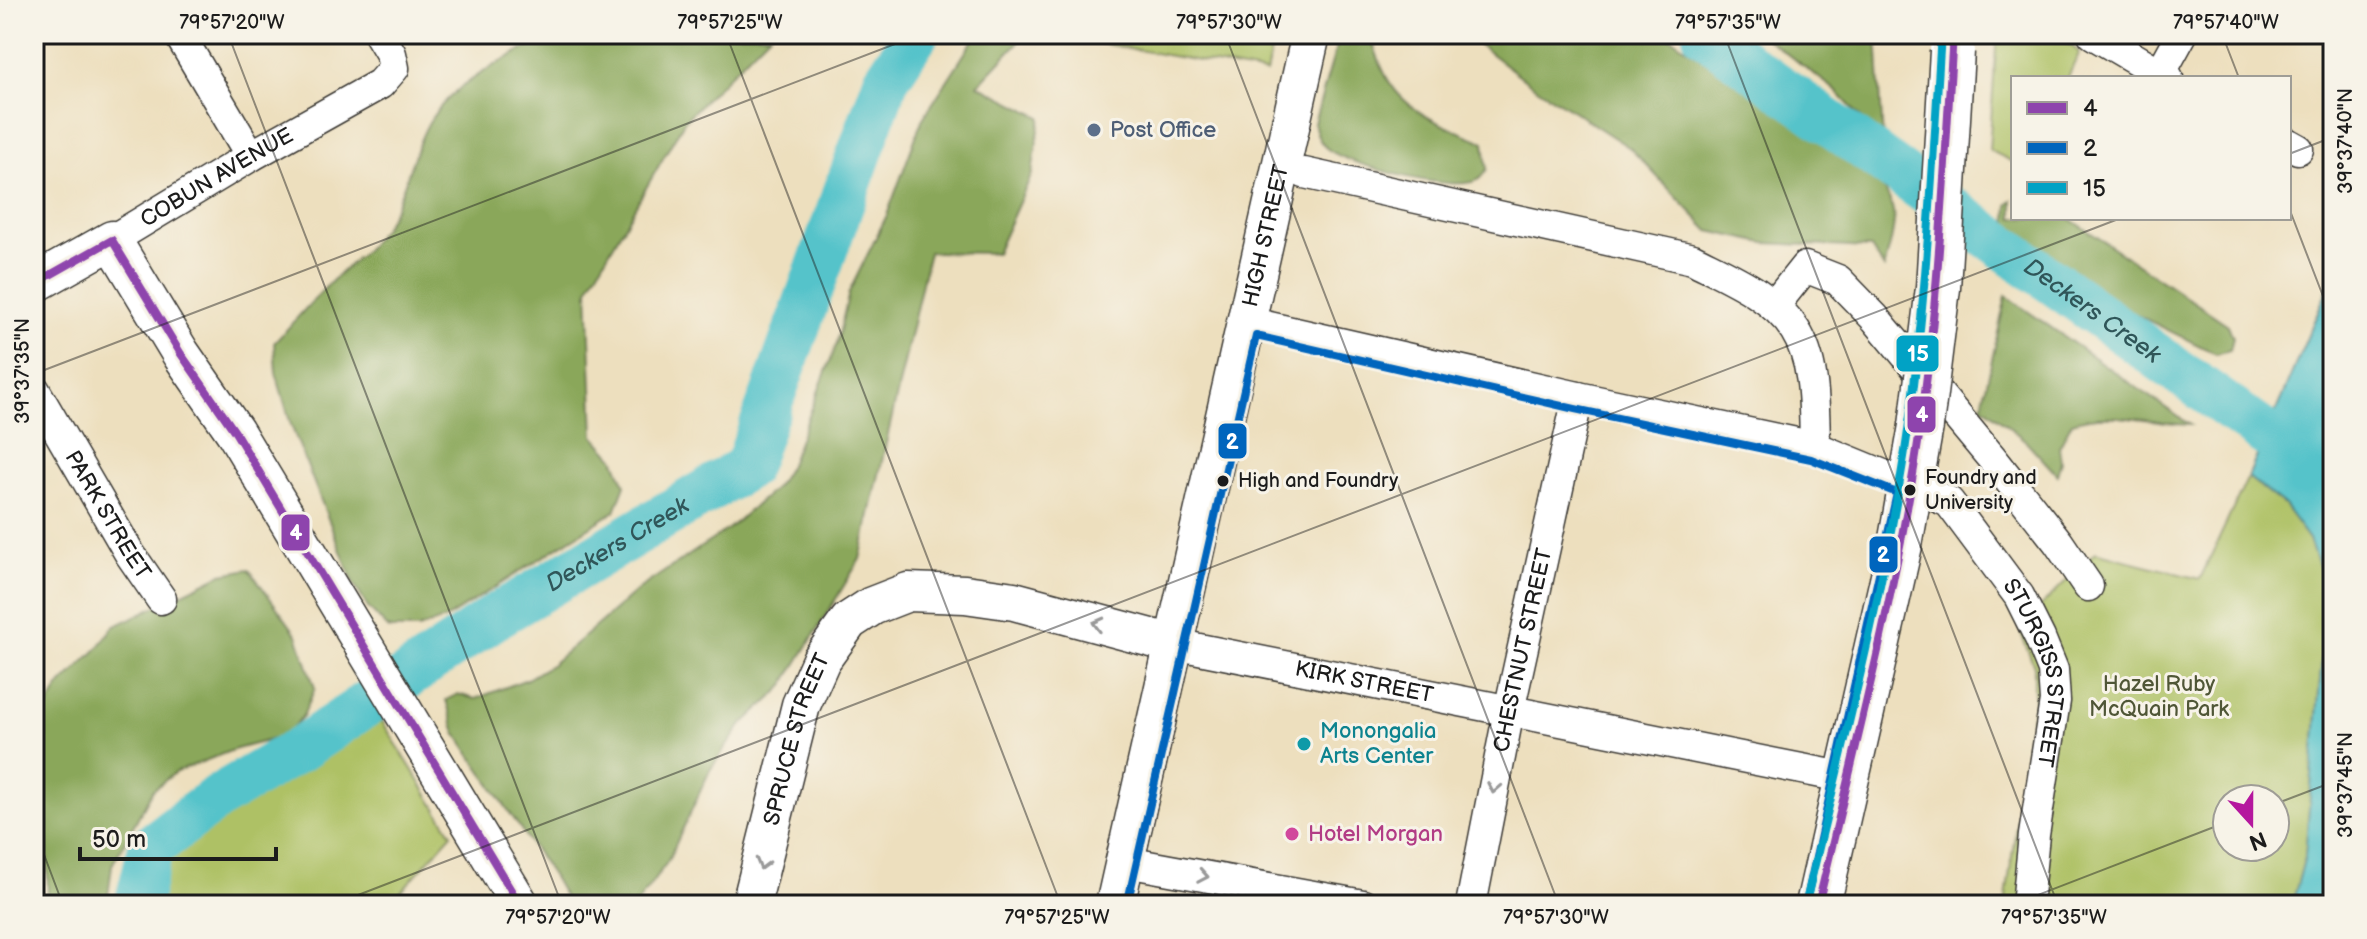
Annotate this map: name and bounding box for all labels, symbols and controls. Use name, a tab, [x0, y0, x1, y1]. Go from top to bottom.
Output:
text: 79°57'20"W	[179, 11, 285, 35]
text: 79°57'25"W	[677, 11, 783, 35]
text: 79°57'30"W	[1176, 11, 1282, 35]
text: 79°57'35"W	[1675, 11, 1781, 35]
text: 79°57'40"W	[2173, 11, 2279, 35]
legend	[2011, 76, 2291, 220]
text: 39°37'40"N	[2334, 88, 2358, 194]
text: 4	[2083, 94, 2098, 123]
place label: Post Office	[1110, 117, 1216, 144]
marker: Post Office	[1085, 121, 1103, 139]
street label: COBUN AVENUE	[135, 122, 298, 233]
text: 2	[2083, 134, 2097, 163]
street label: HIGH STREET	[1237, 162, 1295, 309]
text: 15	[2083, 174, 2106, 203]
water label: Deckers Creek	[2018, 252, 2168, 370]
text: 39°37'35"N	[11, 318, 35, 424]
line badge: 15	[1895, 334, 1940, 373]
text: 15	[1907, 341, 1929, 368]
line badge: 4	[1906, 395, 1937, 434]
text: 4	[1916, 402, 1929, 429]
line badge: 2	[1217, 422, 1248, 460]
text: 2	[1225, 429, 1239, 456]
street label: PARK STREET	[59, 446, 157, 584]
place label: Foundry and University	[1925, 466, 2037, 515]
place label: High and Foundry	[1238, 469, 1398, 493]
marker: High and Foundry	[1215, 473, 1231, 489]
marker: Foundry and University	[1902, 482, 1918, 498]
water label: Deckers Creek	[540, 490, 695, 598]
line badge: 4	[280, 513, 311, 552]
text: 4	[290, 520, 303, 547]
line badge: 2	[1868, 535, 1899, 574]
text: 2	[1876, 542, 1890, 569]
street label: CHESTNUT STREET	[1488, 546, 1558, 754]
street label: STURGISS STREET	[1997, 573, 2069, 769]
one-way arrow	[1092, 616, 1106, 633]
street label: SPRUCE STREET	[758, 649, 836, 828]
street label: KIRK STREET	[1293, 655, 1436, 709]
park label: Hazel Ruby McQuain Park	[2089, 671, 2229, 723]
place label: Monongalia Arts Center	[1320, 718, 1437, 770]
text: 39°37'45"N	[2334, 732, 2358, 838]
marker: Monongalia Arts Center	[1295, 735, 1313, 753]
one-way arrow	[1486, 780, 1503, 794]
north arrow	[2211, 783, 2291, 863]
scale bar	[80, 811, 276, 861]
place label: Hotel Morgan	[1308, 821, 1443, 848]
text: 50 m	[92, 825, 146, 854]
marker: Hotel Morgan	[1283, 825, 1301, 843]
text: N	[2245, 825, 2270, 856]
one-way arrow	[755, 857, 771, 871]
one-way arrow	[1196, 866, 1210, 883]
text: 79°57'20"W	[505, 906, 611, 930]
text: 79°57'25"W	[1004, 906, 1110, 930]
text: 79°57'30"W	[1503, 906, 1609, 930]
text: 79°57'35"W	[2001, 906, 2107, 930]

